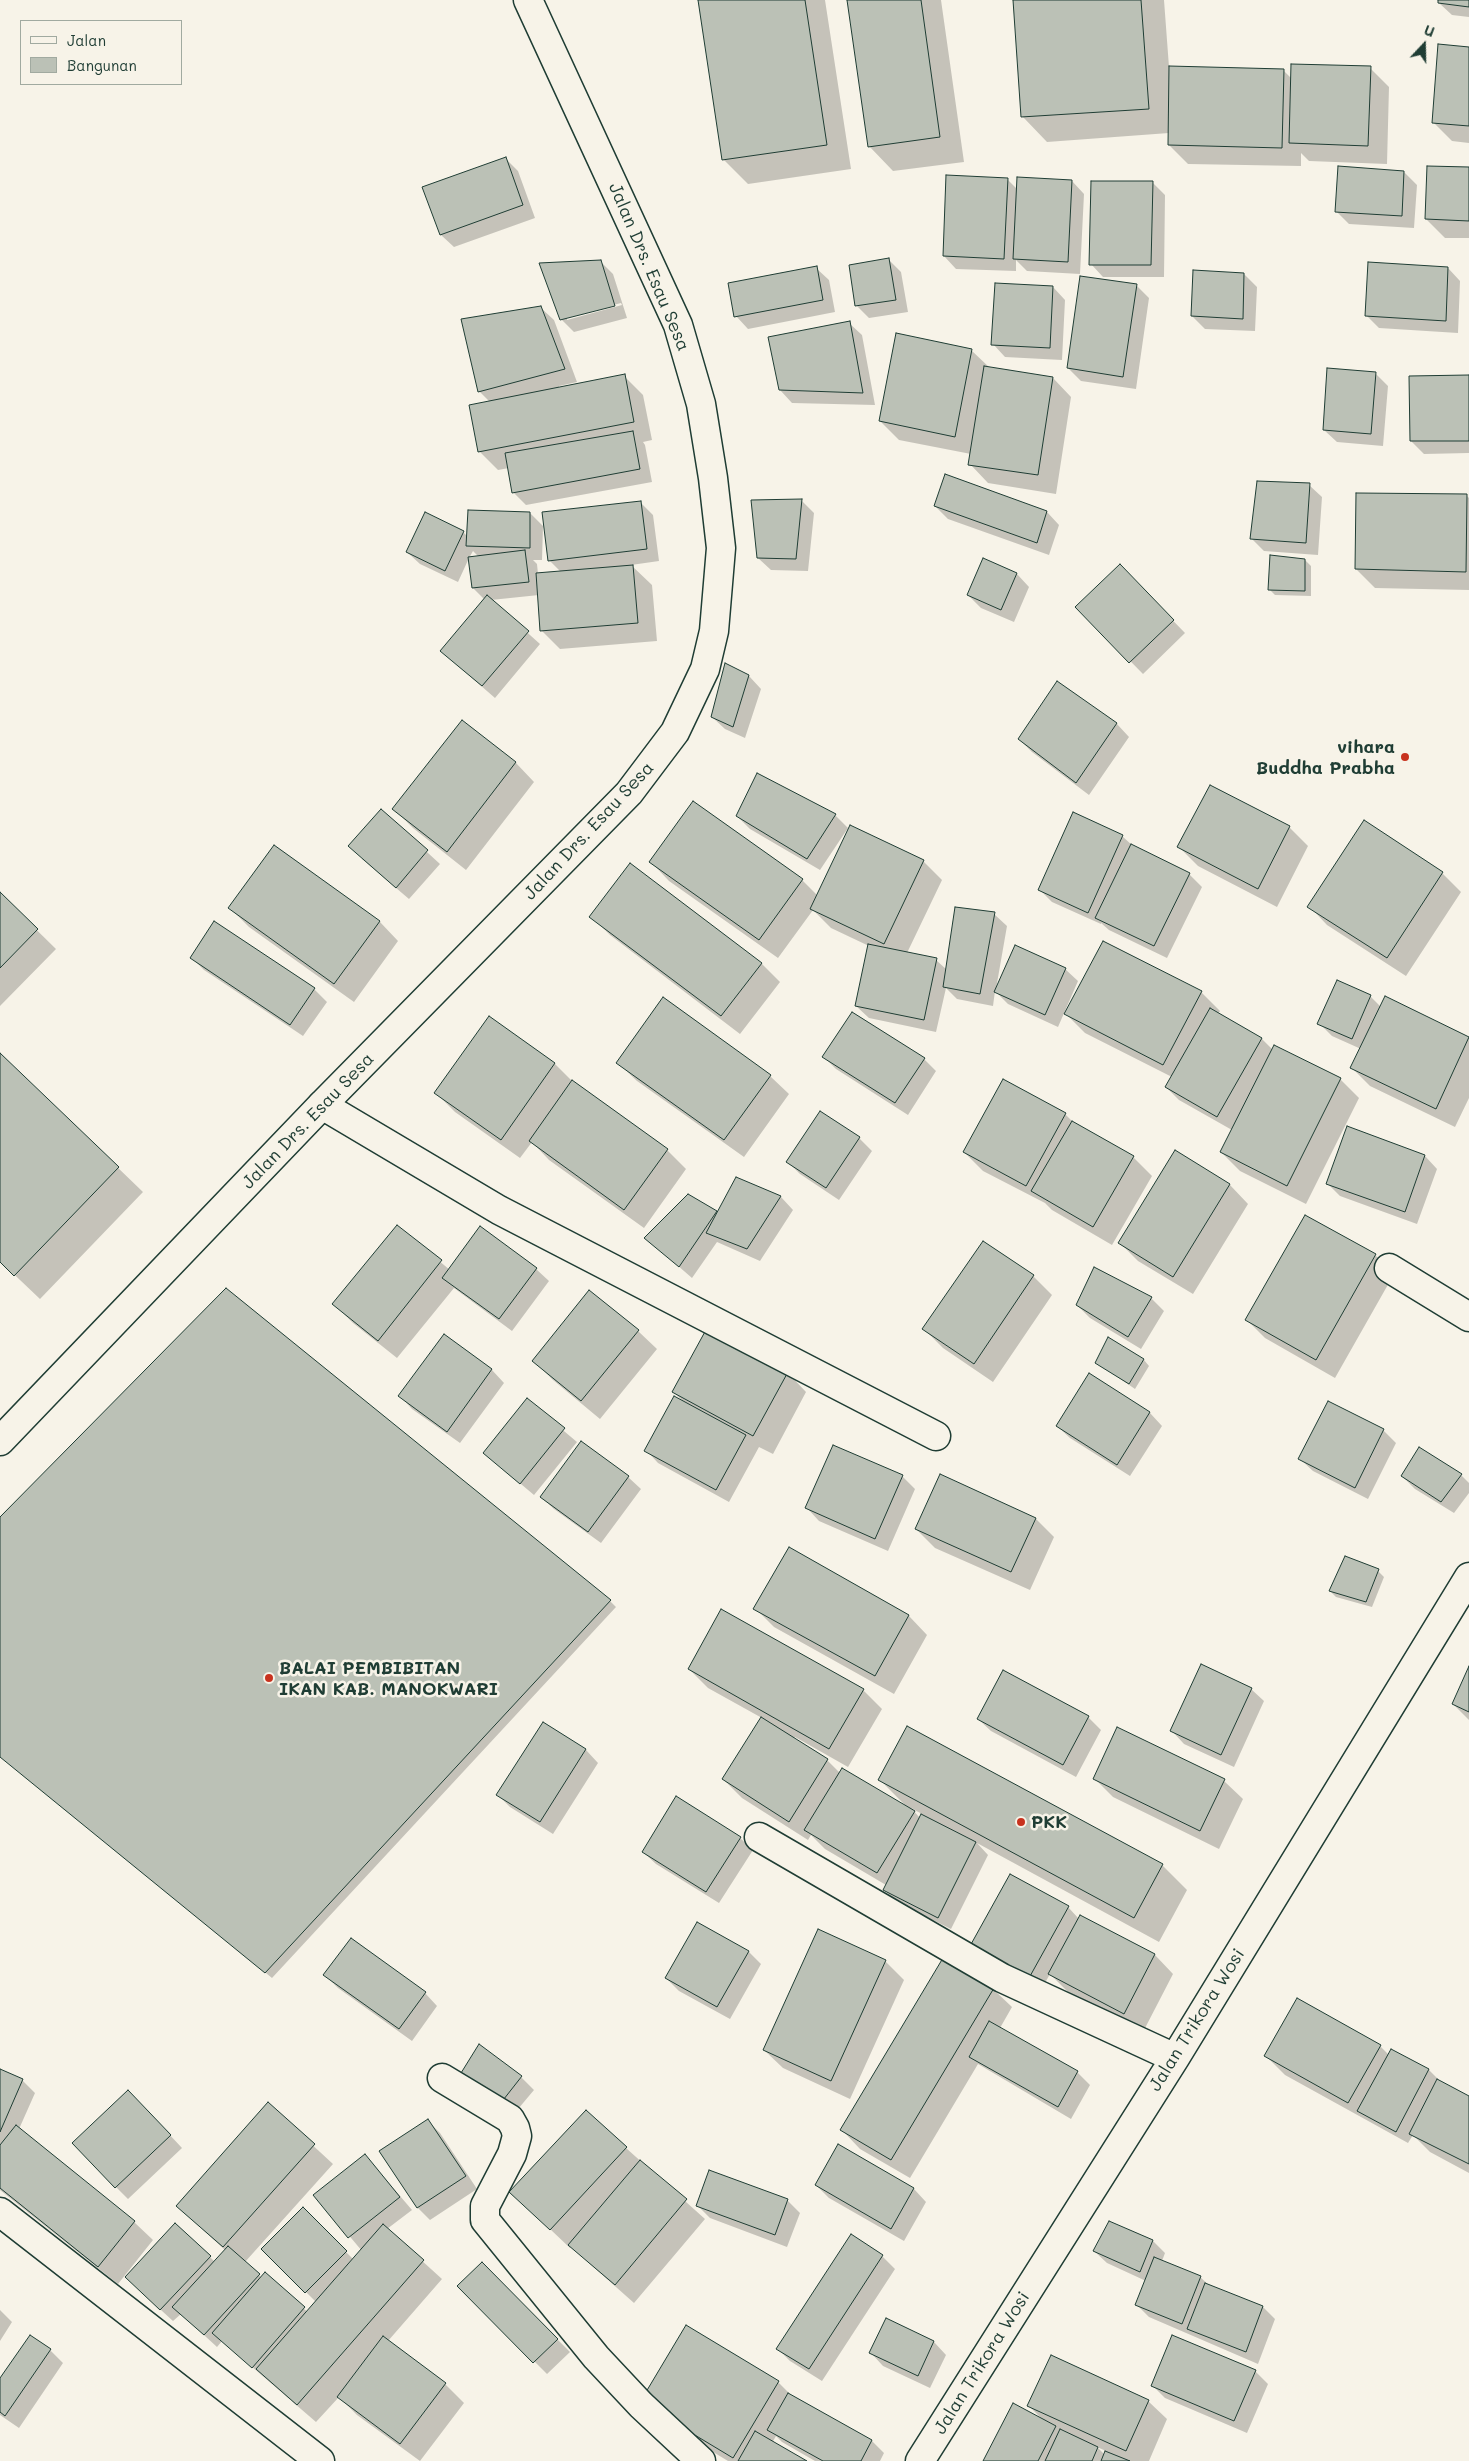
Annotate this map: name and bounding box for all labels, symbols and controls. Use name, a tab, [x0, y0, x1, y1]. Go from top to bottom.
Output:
legend	[20, 20, 182, 85]
north arrow	[1399, 20, 1449, 70]
text: U	[1422, 20, 1438, 41]
text: Jalan	[67, 30, 106, 50]
text: Bangunan	[67, 55, 137, 75]
street label: Jalan Drs. Esau Sesa	[604, 180, 694, 354]
place label: vihara Buddha Prabha	[1256, 736, 1395, 779]
marker: vihara Buddha Prabha	[1399, 751, 1411, 763]
street label: Jalan Drs. Esau Sesa	[519, 757, 659, 905]
street label: Jalan Drs. Esau Sesa	[237, 1048, 379, 1194]
place label: BALAI PEMBIBITAN IKAN KAB. MANOKWARI	[279, 1657, 498, 1700]
marker: BALAI PEMBIBITAN IKAN KAB. MANOKWARI	[263, 1672, 275, 1684]
place label: PKK	[1031, 1811, 1067, 1833]
marker: PKK	[1015, 1816, 1027, 1828]
street label: Jalan Trikora Wosi	[1144, 1945, 1250, 2095]
street label: Jalan Trikora Wosi	[929, 2288, 1035, 2438]

